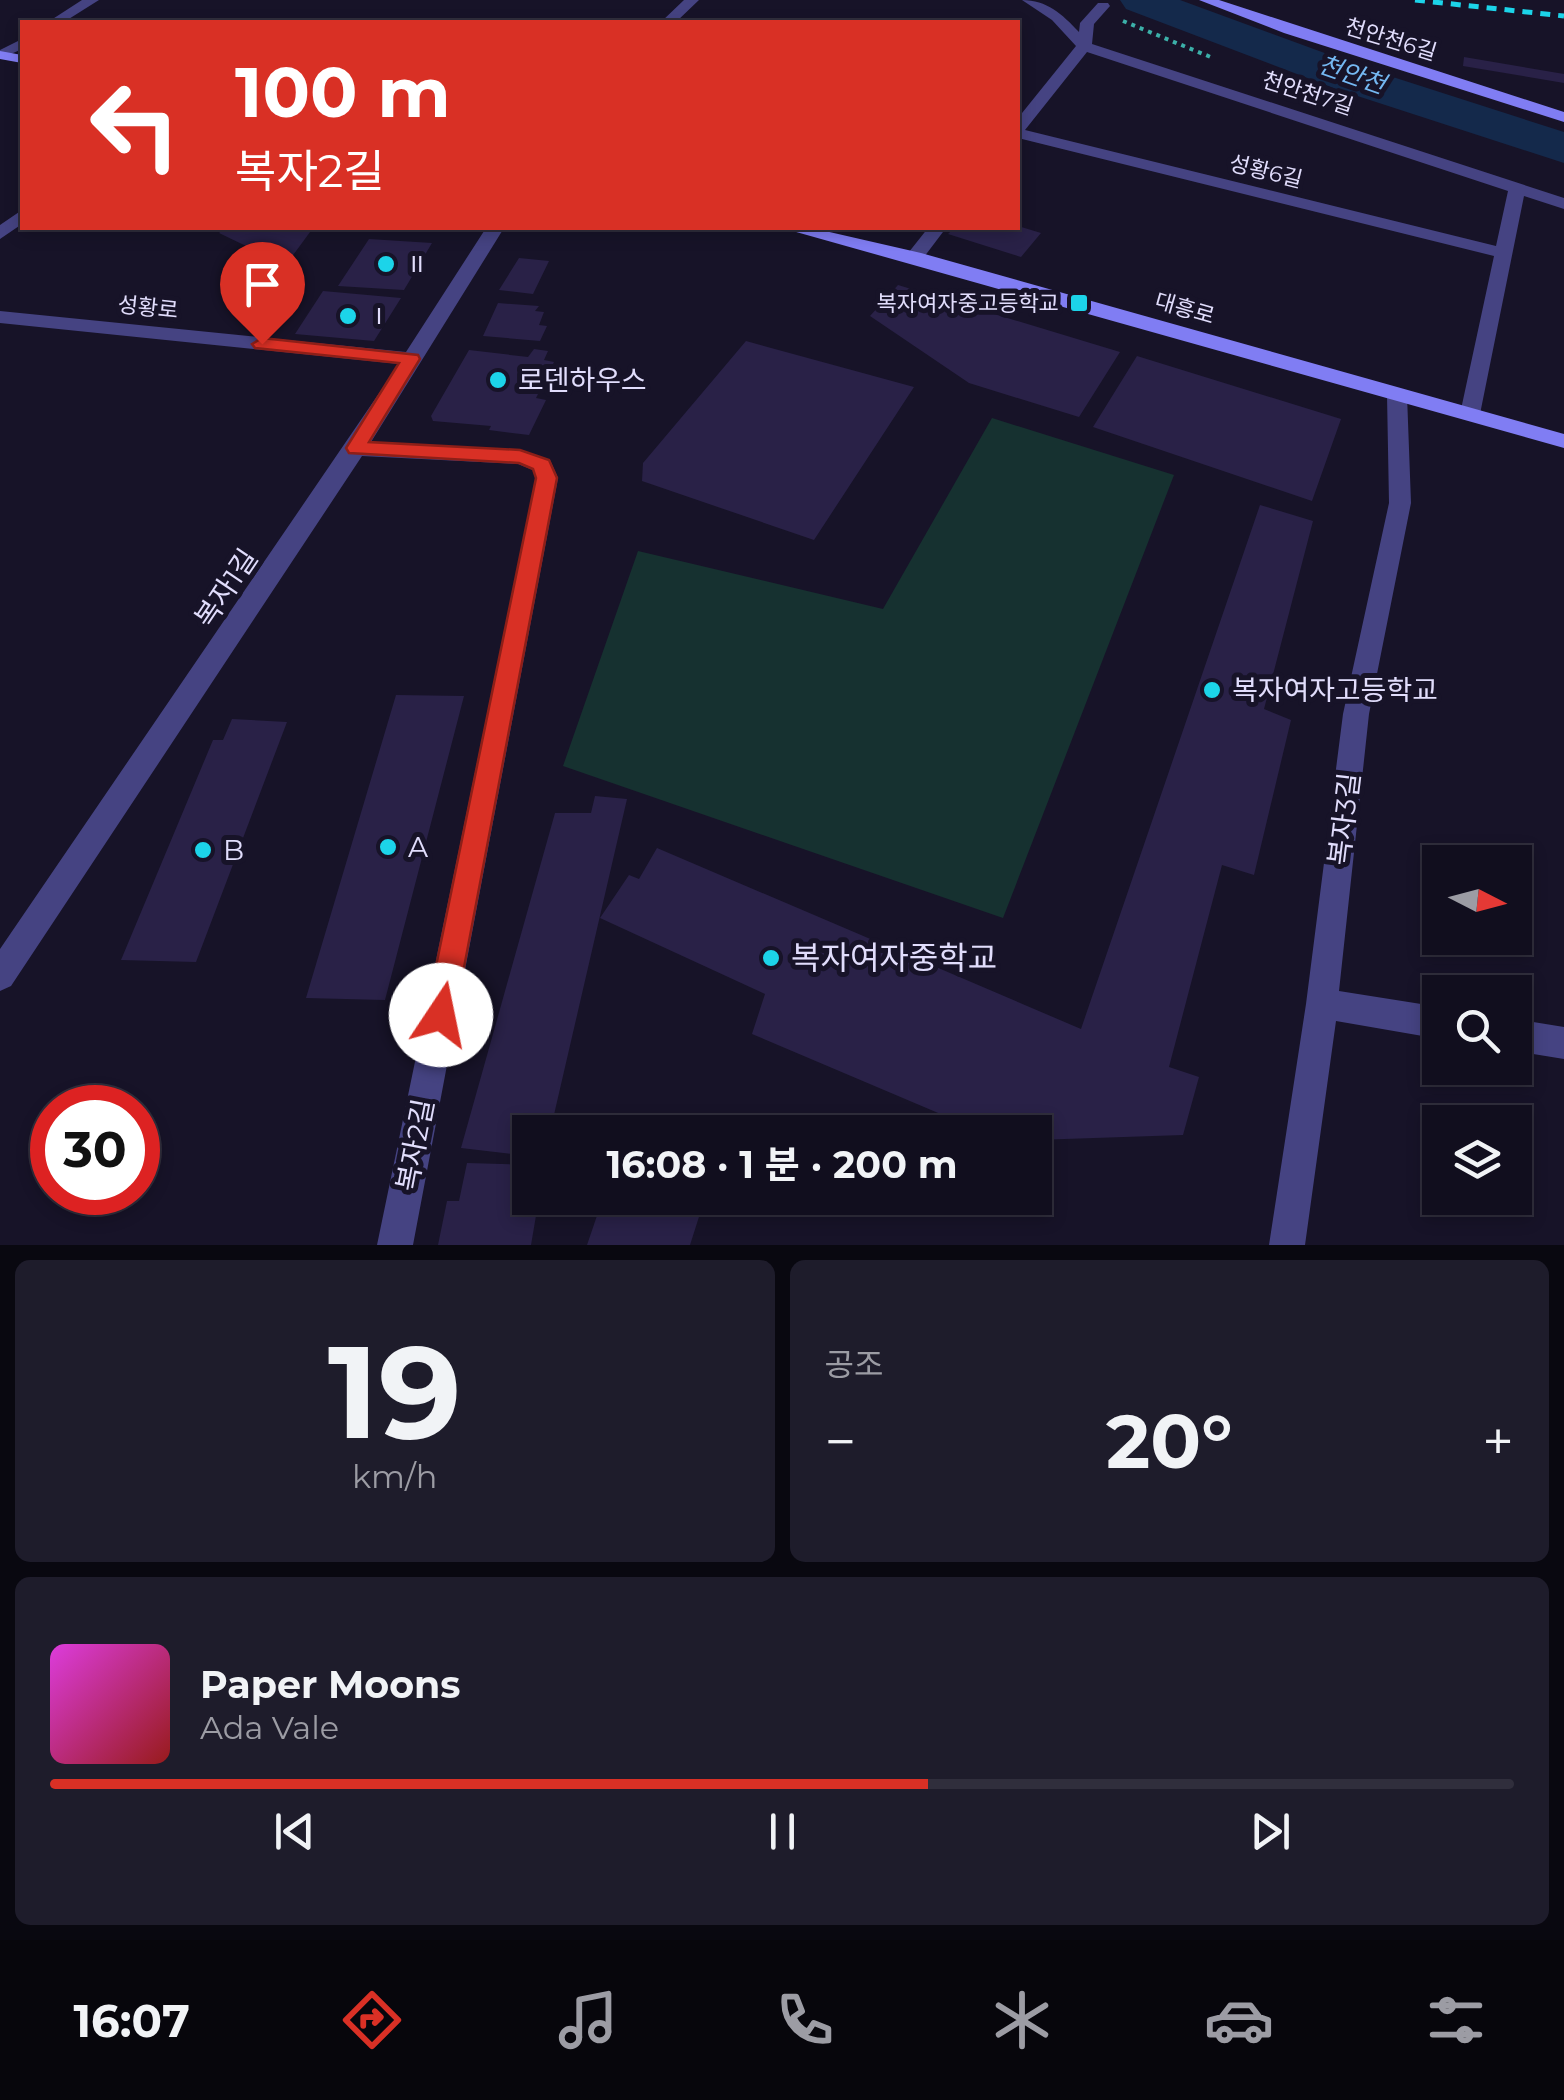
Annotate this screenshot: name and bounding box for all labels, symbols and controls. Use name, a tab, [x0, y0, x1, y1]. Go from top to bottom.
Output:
street label: 천안천6길	[1342, 13, 1440, 66]
text: 100 m	[235, 49, 451, 135]
water label: 천안천	[1314, 49, 1392, 100]
icon: left	[70, 60, 200, 190]
street label: 천안천7길	[1259, 66, 1357, 121]
text: 복자2길	[235, 143, 385, 198]
street label: 성황6길	[1227, 149, 1305, 194]
pin	[220, 242, 305, 345]
place label: Ⅱ	[406, 251, 428, 278]
marker: Ⅱ	[375, 253, 397, 275]
icon: arrive	[235, 257, 290, 312]
street label: 대흥로	[1152, 287, 1218, 330]
place label: 복자여자중고등학교	[877, 290, 1059, 317]
street label: 성황로	[116, 291, 180, 324]
marker: 복자여자중고등학교	[1068, 292, 1090, 314]
place label: Ⅰ	[368, 303, 390, 330]
marker: Ⅰ	[337, 305, 359, 327]
place label: 로덴하우스	[518, 363, 647, 397]
marker: 로덴하우스	[487, 369, 509, 391]
street label: 복자1길	[187, 542, 265, 634]
place label: 복자여자고등학교	[1232, 673, 1438, 707]
marker: 복자여자고등학교	[1201, 679, 1223, 701]
street label: 복자3길	[1321, 771, 1367, 867]
place label: A	[408, 830, 429, 864]
place label: B	[223, 833, 244, 867]
marker: A	[377, 836, 399, 858]
marker: B	[192, 839, 214, 861]
north arrow	[1422, 845, 1532, 955]
map controls	[1422, 845, 1532, 1215]
place label: 복자여자중학교	[791, 938, 997, 977]
marker: 복자여자중학교	[760, 947, 782, 969]
position arrow	[389, 963, 493, 1067]
button: search	[1422, 975, 1532, 1085]
speed limit sign: 30	[30, 1085, 160, 1215]
street label: 복자2길	[389, 1096, 441, 1194]
button: layers	[1422, 1105, 1532, 1215]
text: 16:08 · 1 분 · 200 m	[606, 1141, 958, 1188]
text: 19	[328, 1312, 462, 1471]
text: 공조	[825, 1345, 883, 1384]
text: 20°	[1106, 1395, 1233, 1487]
text: −	[825, 1408, 856, 1475]
text: +	[1482, 1408, 1514, 1475]
text: km/h	[352, 1457, 437, 1496]
text: Paper Moons	[200, 1661, 461, 1708]
text: Ada Vale	[200, 1708, 339, 1747]
icon: previous	[267, 1804, 322, 1859]
icon: pause	[755, 1804, 810, 1859]
icon: next	[1243, 1804, 1298, 1859]
icon: directions	[337, 1985, 407, 2055]
icon: music	[553, 1985, 623, 2055]
icon: phone	[770, 1985, 840, 2055]
icon: climate	[987, 1985, 1057, 2055]
icon: car	[1204, 1985, 1274, 2055]
icon: filters	[1421, 1985, 1491, 2055]
text: 16:07	[73, 1993, 190, 2048]

